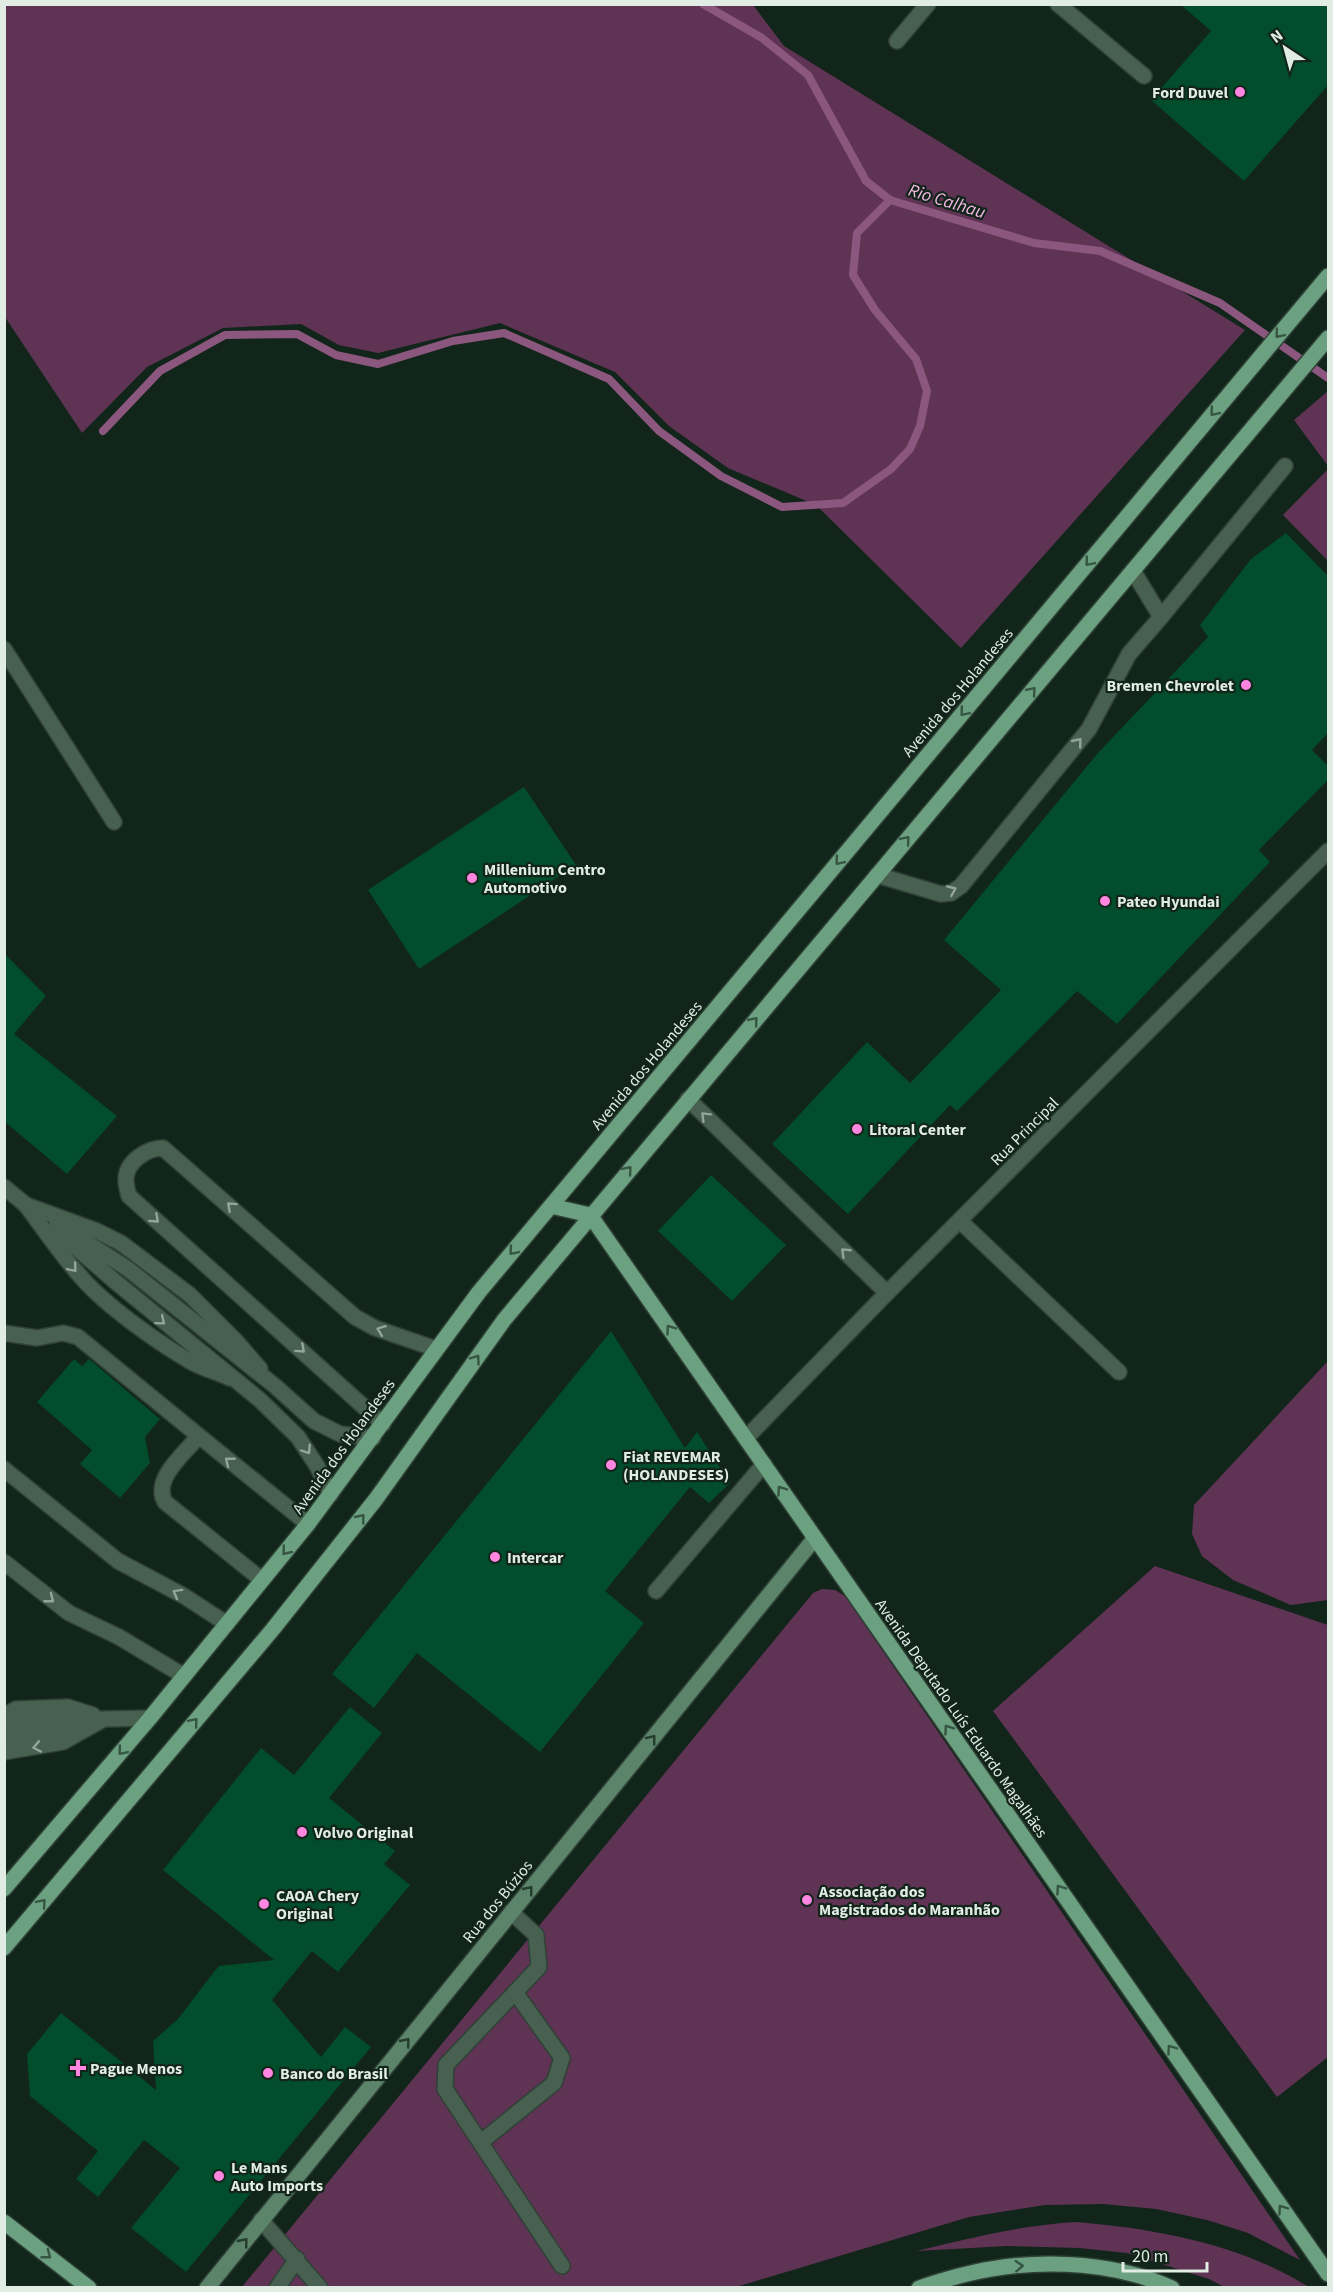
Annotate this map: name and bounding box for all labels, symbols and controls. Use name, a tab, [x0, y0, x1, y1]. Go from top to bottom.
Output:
north arrow	[1255, 18, 1315, 78]
text: N	[1266, 25, 1288, 49]
place label: Ford Duvel	[1152, 82, 1228, 104]
marker: Ford Duvel	[1233, 85, 1247, 99]
water label: Rio Calhau	[905, 178, 989, 225]
one-way arrow	[1276, 327, 1287, 338]
one-way arrow	[1210, 405, 1221, 416]
one-way arrow	[1085, 555, 1096, 566]
street label: Avenida dos Holandeses	[897, 623, 1019, 762]
place label: Bremen Chevrolet	[1107, 675, 1234, 697]
marker: Bremen Chevrolet	[1239, 678, 1253, 692]
one-way arrow	[1025, 687, 1036, 698]
one-way arrow	[960, 705, 971, 716]
one-way arrow	[1070, 738, 1081, 749]
one-way arrow	[899, 836, 910, 847]
one-way arrow	[835, 854, 846, 865]
place label: Millenium Centro Automotivo	[483, 859, 606, 899]
marker: Millenium Centro Automotivo	[465, 871, 479, 885]
one-way arrow	[946, 885, 957, 897]
place label: Pateo Hyundai	[1117, 891, 1220, 913]
marker: Pateo Hyundai	[1098, 894, 1112, 908]
street label: Avenida dos Holandeses	[586, 996, 708, 1135]
one-way arrow	[746, 1017, 757, 1028]
street label: Rua Principal	[986, 1093, 1064, 1171]
one-way arrow	[702, 1113, 713, 1124]
place label: Litoral Center	[869, 1119, 966, 1141]
marker: Litoral Center	[850, 1122, 864, 1136]
one-way arrow	[621, 1166, 632, 1177]
one-way arrow	[227, 1202, 238, 1213]
one-way arrow	[149, 1212, 159, 1223]
one-way arrow	[510, 1244, 521, 1255]
one-way arrow	[841, 1249, 852, 1260]
one-way arrow	[66, 1261, 77, 1272]
one-way arrow	[155, 1313, 166, 1324]
one-way arrow	[376, 1324, 387, 1337]
one-way arrow	[666, 1325, 677, 1336]
one-way arrow	[294, 1342, 305, 1353]
one-way arrow	[468, 1355, 479, 1366]
street label: Avenida dos Holandeses	[287, 1374, 401, 1519]
one-way arrow	[299, 1443, 310, 1454]
place label: Fiat REVEMAR (HOLANDESES)	[623, 1446, 729, 1486]
one-way arrow	[225, 1458, 236, 1469]
marker: Fiat REVEMAR (HOLANDESES)	[604, 1458, 618, 1472]
one-way arrow	[777, 1485, 788, 1496]
one-way arrow	[354, 1513, 365, 1524]
one-way arrow	[282, 1544, 293, 1555]
place label: Intercar	[507, 1547, 564, 1569]
marker: Intercar	[488, 1550, 502, 1564]
one-way arrow	[173, 1589, 184, 1600]
one-way arrow	[44, 1591, 55, 1602]
street label: Avenida Deputado Luís Eduardo Magalhães	[870, 1595, 1053, 1843]
one-way arrow	[187, 1718, 198, 1729]
one-way arrow	[944, 1724, 955, 1735]
one-way arrow	[644, 1735, 655, 1746]
one-way arrow	[32, 1740, 42, 1753]
one-way arrow	[118, 1744, 129, 1755]
place label: Volvo Original	[313, 1822, 414, 1844]
marker: Volvo Original	[295, 1825, 309, 1839]
street label: Rua dos Búzios	[458, 1855, 538, 1948]
place label: Associação dos Magistrados do Maranhão	[818, 1881, 1000, 1921]
place label: CAOA Chery Original	[276, 1885, 360, 1925]
one-way arrow	[1056, 1885, 1067, 1896]
one-way arrow	[521, 1886, 532, 1897]
marker: Associação dos Magistrados do Maranhão	[800, 1893, 814, 1907]
marker: CAOA Chery Original	[257, 1897, 271, 1911]
one-way arrow	[35, 1899, 46, 1910]
one-way arrow	[399, 2037, 410, 2048]
one-way arrow	[1167, 2045, 1178, 2056]
place label: Pague Menos	[90, 2058, 182, 2080]
marker: Pague Menos	[71, 2061, 85, 2075]
place label: Banco do Brasil	[280, 2063, 388, 2085]
marker: Banco do Brasil	[261, 2066, 275, 2080]
place label: Le Mans Auto Imports	[230, 2157, 323, 2197]
marker: Le Mans Auto Imports	[212, 2169, 226, 2183]
one-way arrow	[1278, 2205, 1289, 2216]
scale bar	[1123, 2235, 1207, 2273]
one-way arrow	[236, 2238, 247, 2249]
text: 20 m	[1132, 2244, 1168, 2269]
one-way arrow	[40, 2247, 51, 2258]
one-way arrow	[1015, 2260, 1024, 2273]

